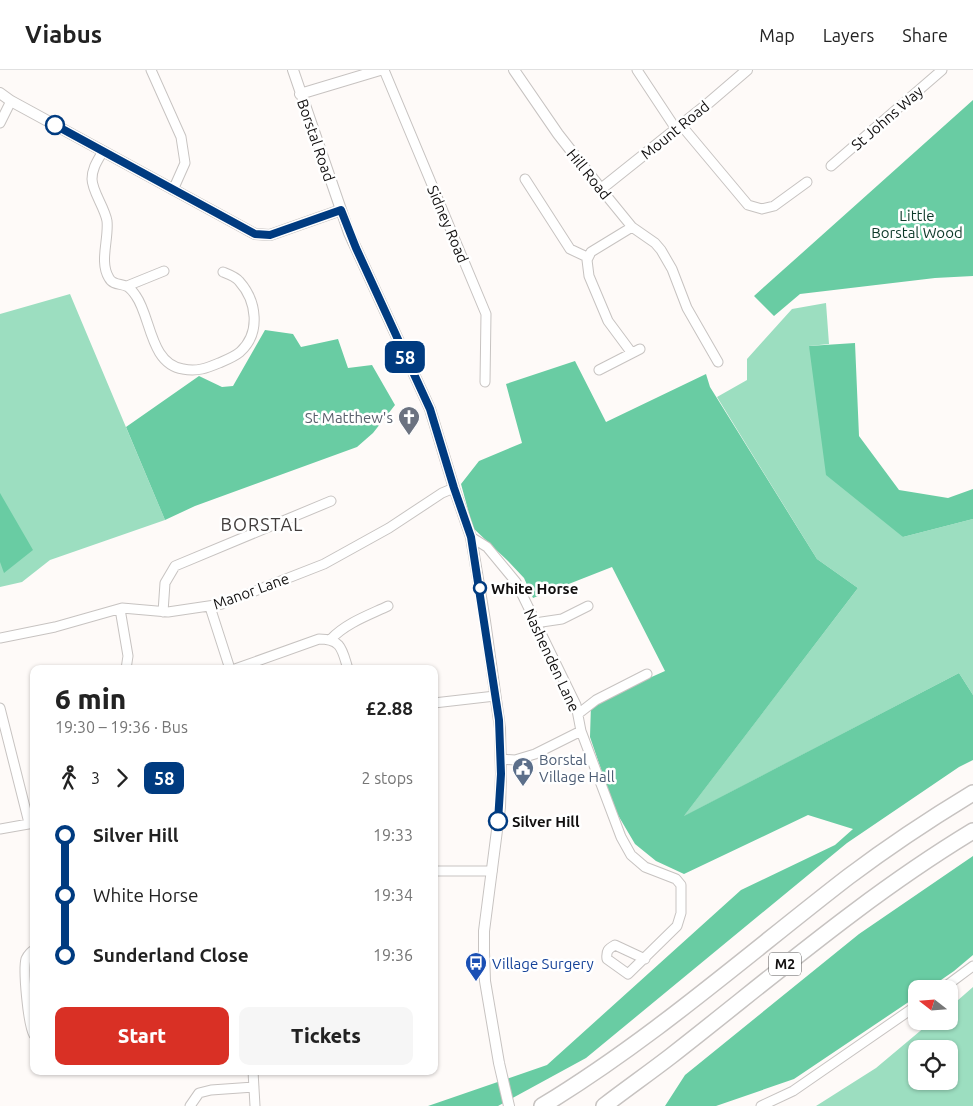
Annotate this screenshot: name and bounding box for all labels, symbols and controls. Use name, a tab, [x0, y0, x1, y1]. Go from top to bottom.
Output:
text: Viabus	[25, 21, 102, 48]
text: Map	[759, 25, 795, 45]
text: Layers	[823, 25, 874, 45]
text: Share	[902, 25, 948, 45]
street label: St Johns Way	[848, 82, 926, 154]
street label: Borstal Road	[294, 97, 338, 183]
street label: Mount Road	[637, 97, 713, 163]
unlabelled marker	[45, 115, 65, 135]
street label: Hill Road	[564, 145, 614, 203]
street label: Sidney Road	[424, 183, 472, 265]
park label: Little Borstal Wood	[871, 207, 963, 241]
line badge: 58	[382, 341, 428, 373]
text: 58	[395, 347, 415, 367]
church icon: St Matthew's	[397, 405, 421, 436]
place label: St Matthew's	[305, 409, 393, 426]
district label: BORSTAL	[221, 514, 303, 534]
street label: Manor Lane	[211, 569, 291, 613]
place label: White Horse	[491, 580, 578, 597]
marker: White Horse	[473, 581, 487, 595]
street label: Nashenden Lane	[521, 606, 583, 714]
text: 6 min	[55, 683, 126, 714]
text: £2.88	[365, 697, 413, 719]
text: 19:30 – 19:36 · Bus	[55, 718, 188, 736]
place label: Borstal Village Hall	[539, 751, 615, 785]
public building icon: Borstal Village Hall	[511, 756, 535, 787]
icon: walk	[55, 764, 83, 792]
icon: forward	[108, 764, 136, 792]
text: 58	[154, 768, 174, 788]
text: 3	[91, 769, 100, 787]
text: 2 stops	[361, 769, 413, 787]
marker: Silver Hill	[488, 811, 508, 831]
place label: Silver Hill	[512, 813, 580, 830]
text: Silver Hill	[93, 824, 178, 846]
text: 19:33	[373, 826, 413, 844]
text: White Horse	[93, 884, 199, 906]
text: 19:34	[373, 886, 413, 904]
text: Sunderland Close	[93, 944, 249, 966]
text: 19:36	[373, 946, 413, 964]
bus stop icon: Village Surgery	[464, 951, 488, 982]
road number: M2	[769, 952, 801, 976]
place label: Village Surgery	[492, 955, 594, 972]
north arrow	[908, 980, 958, 1030]
map controls	[908, 980, 958, 1090]
button: Start	[55, 1007, 229, 1065]
button: Tickets	[239, 1007, 413, 1065]
button: locate	[908, 1040, 958, 1090]

